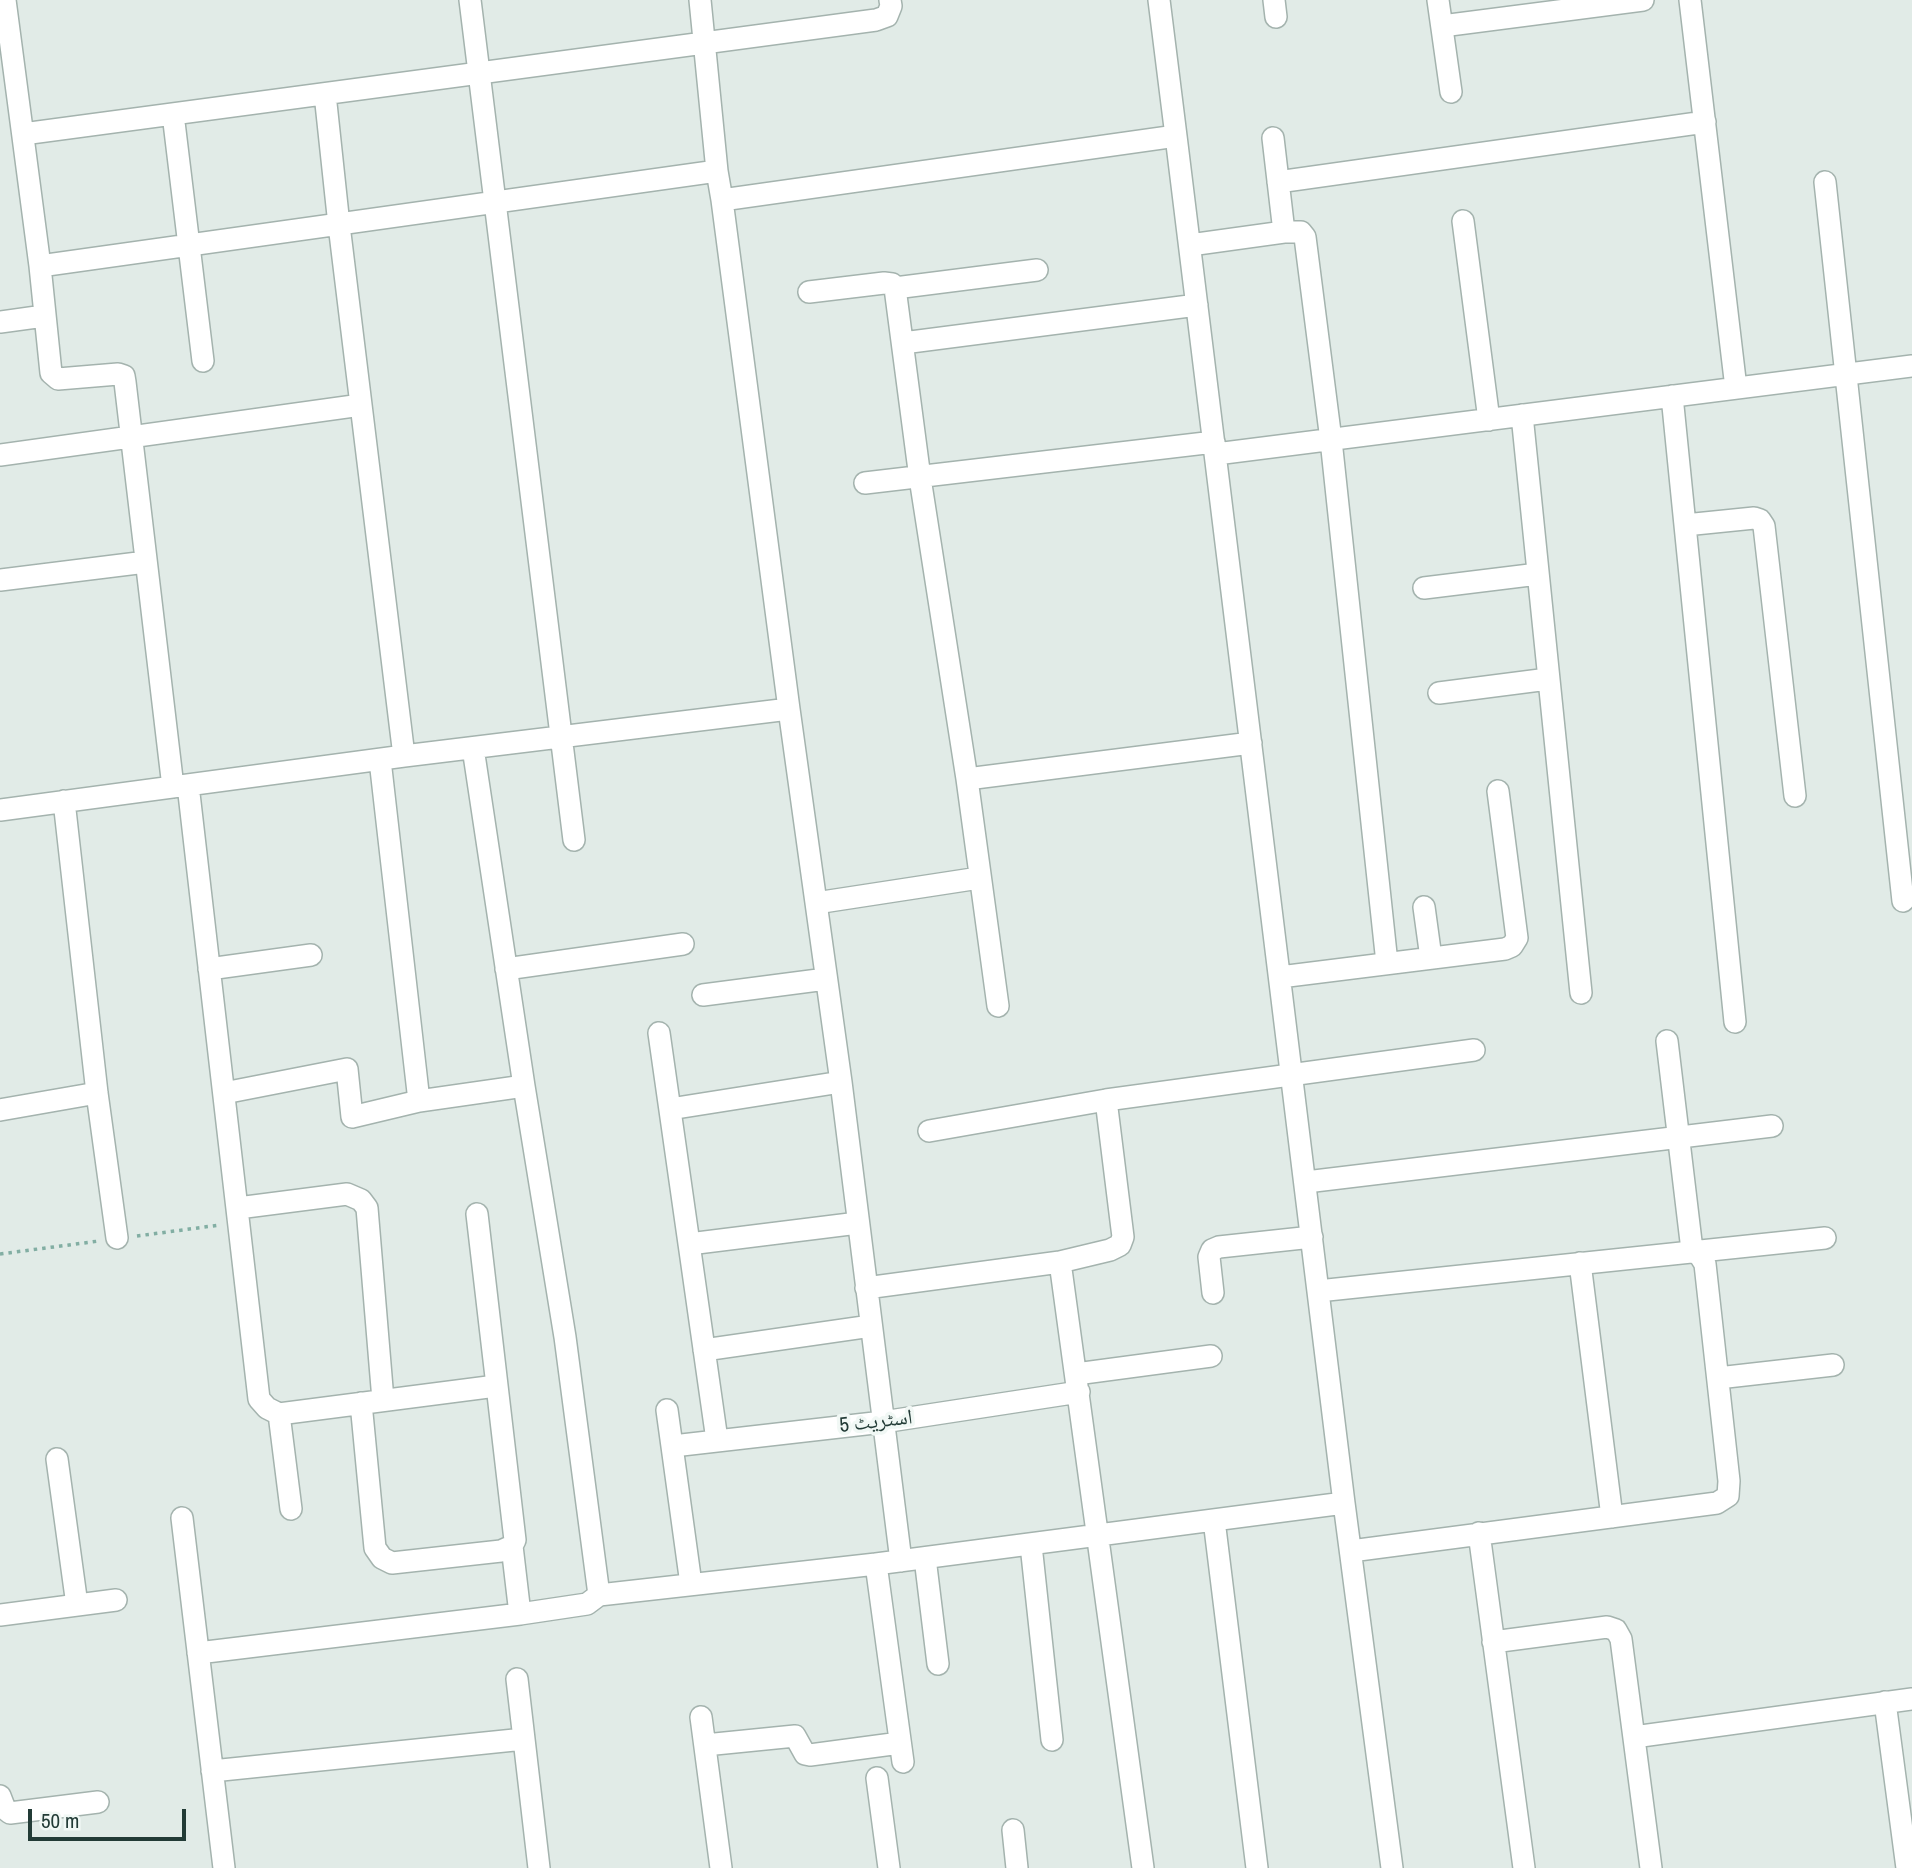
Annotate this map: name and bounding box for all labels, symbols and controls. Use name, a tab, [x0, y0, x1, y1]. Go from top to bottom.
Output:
street label: اسٹریٹ 5	[838, 1405, 914, 1439]
scale bar	[32, 1794, 189, 1838]
text: 50 m	[41, 1806, 79, 1835]

